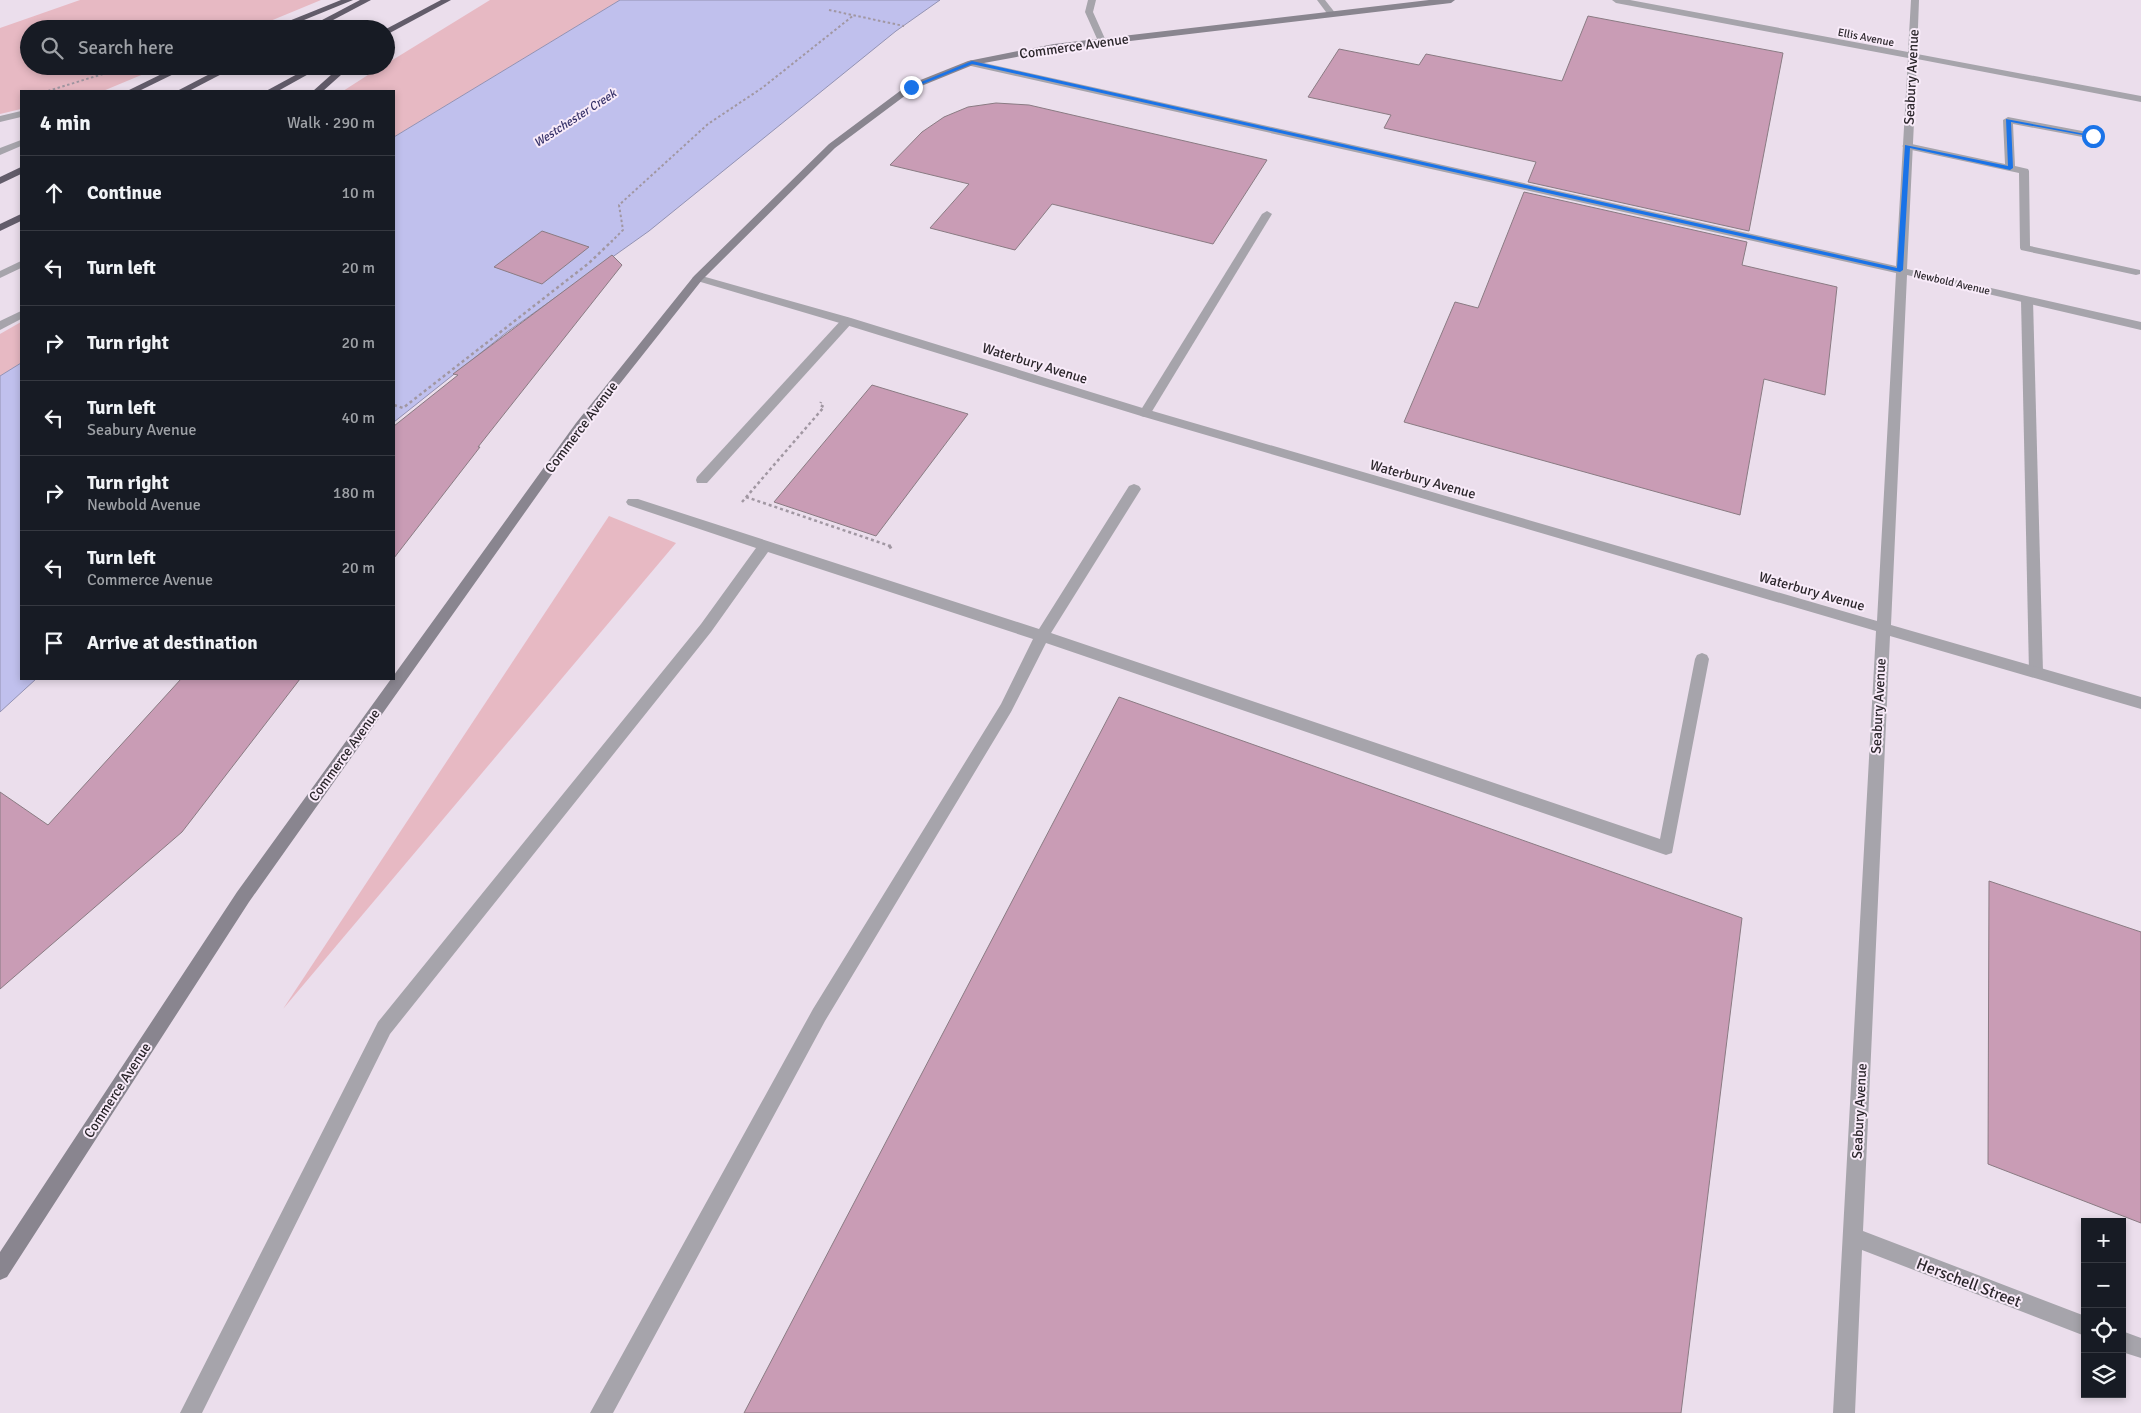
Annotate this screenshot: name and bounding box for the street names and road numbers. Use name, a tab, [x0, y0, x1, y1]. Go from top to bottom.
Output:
street label: Ellis Avenue	[1837, 26, 1895, 49]
street label: Seabury Avenue	[1901, 29, 1922, 125]
street label: Commerce Avenue	[1018, 30, 1130, 63]
street label: Newbold Avenue	[1912, 267, 1991, 298]
street label: Waterbury Avenue	[980, 339, 1090, 388]
street label: Commerce Avenue	[541, 378, 621, 476]
street label: Waterbury Avenue	[1368, 456, 1478, 503]
street label: Waterbury Avenue	[1757, 568, 1867, 615]
street label: Seabury Avenue	[1868, 658, 1889, 754]
street label: Commerce Avenue	[305, 706, 384, 805]
street label: Commerce Avenue	[80, 1039, 155, 1141]
street label: Seabury Avenue	[1849, 1063, 1870, 1159]
street label: Herschell Street	[1914, 1254, 2024, 1312]

